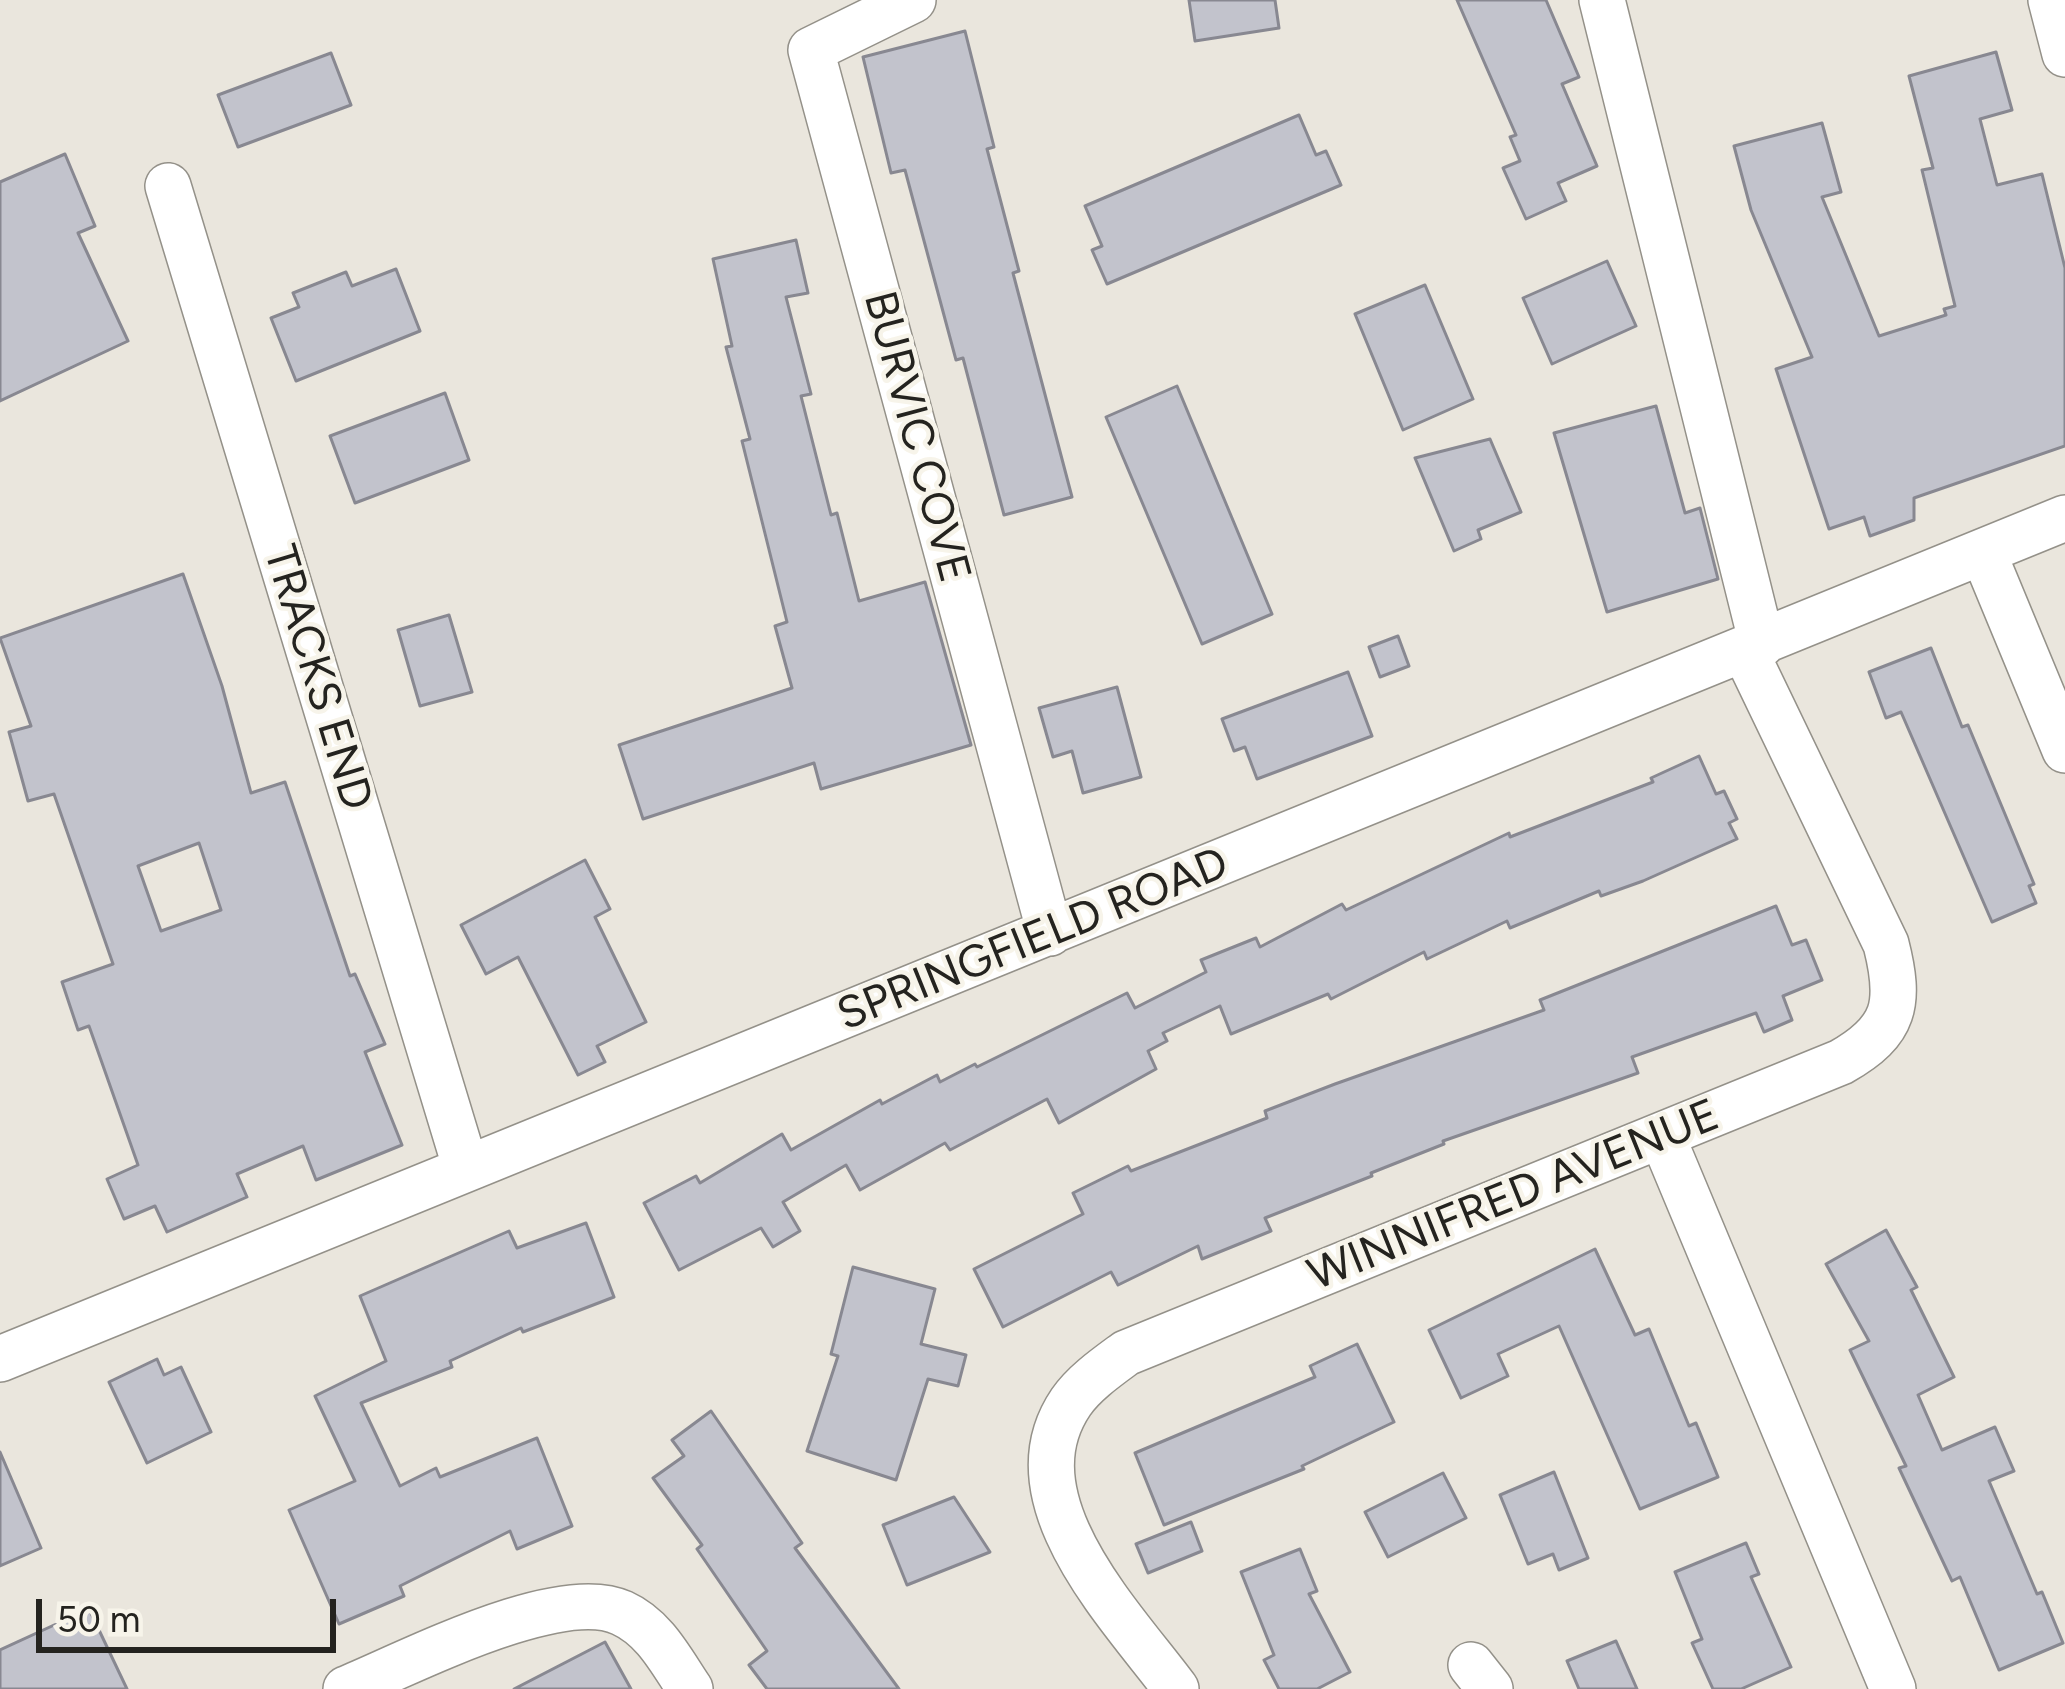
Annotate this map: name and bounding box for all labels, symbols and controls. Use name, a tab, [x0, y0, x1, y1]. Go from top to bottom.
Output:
street label: BURVIC COVE	[851, 286, 981, 588]
street label: TRACKS END	[251, 539, 383, 817]
street label: SPRINGFIELD ROAD	[830, 837, 1236, 1043]
street label: WINNIFRED AVENUE	[1301, 1089, 1727, 1303]
scale bar	[42, 1575, 342, 1649]
text: 50 m	[57, 1598, 140, 1641]

